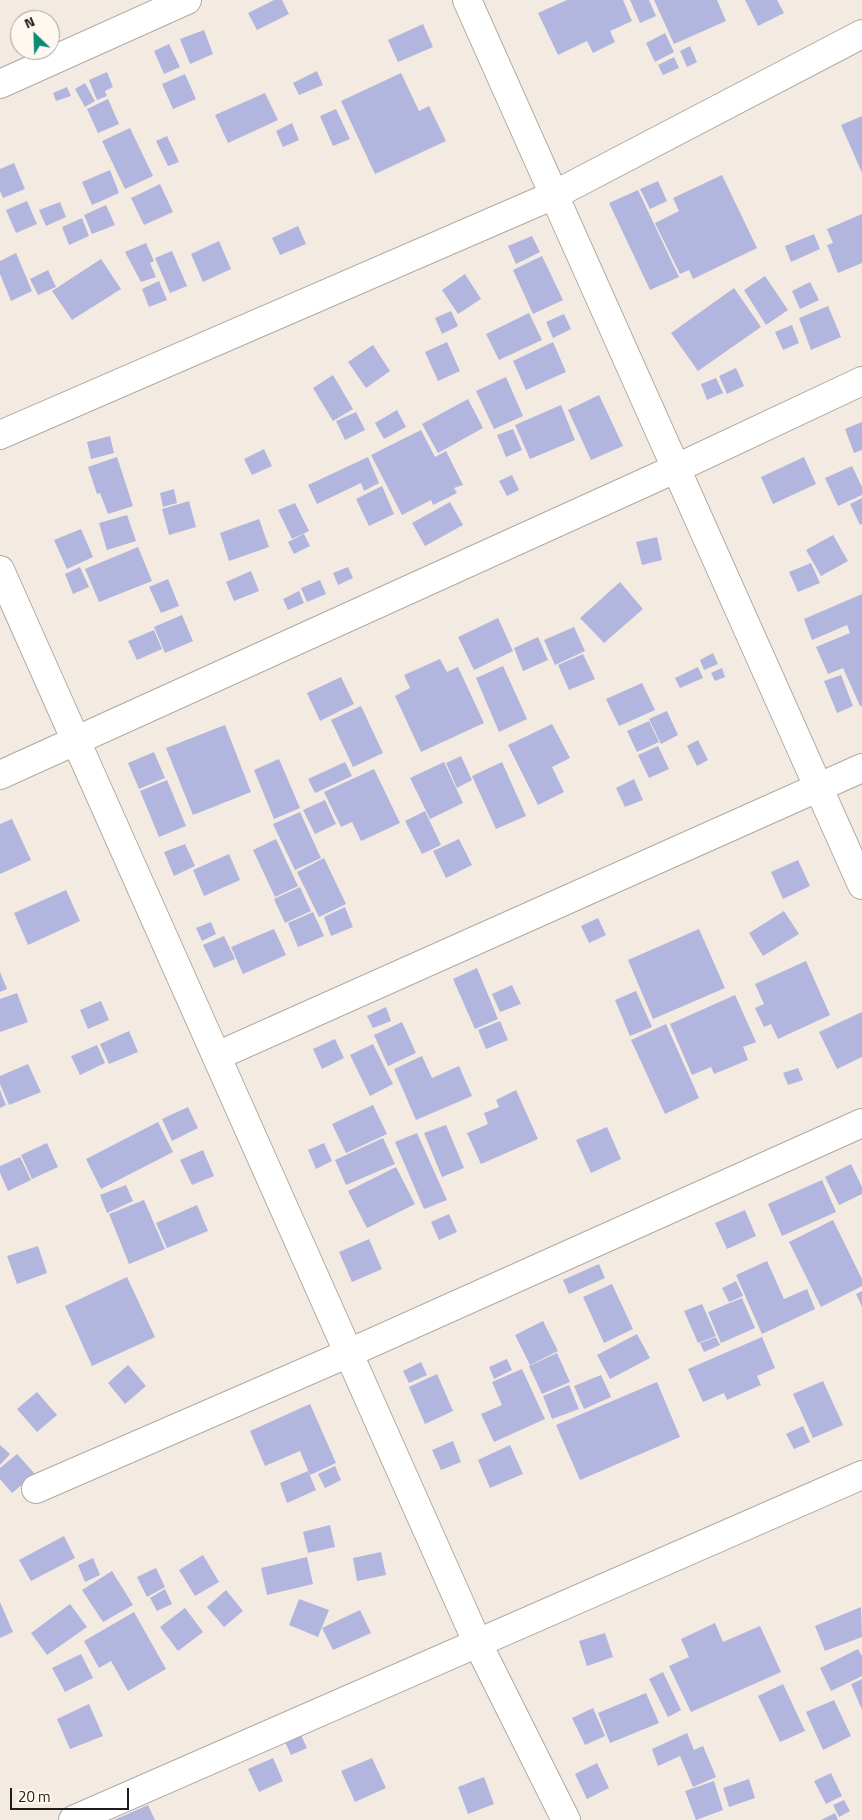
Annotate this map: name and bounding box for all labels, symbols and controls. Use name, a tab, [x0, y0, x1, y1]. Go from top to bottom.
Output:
north arrow	[10, 10, 60, 60]
text: N	[20, 10, 38, 33]
scale bar	[12, 1778, 131, 1810]
text: 20 m	[18, 1785, 51, 1808]

